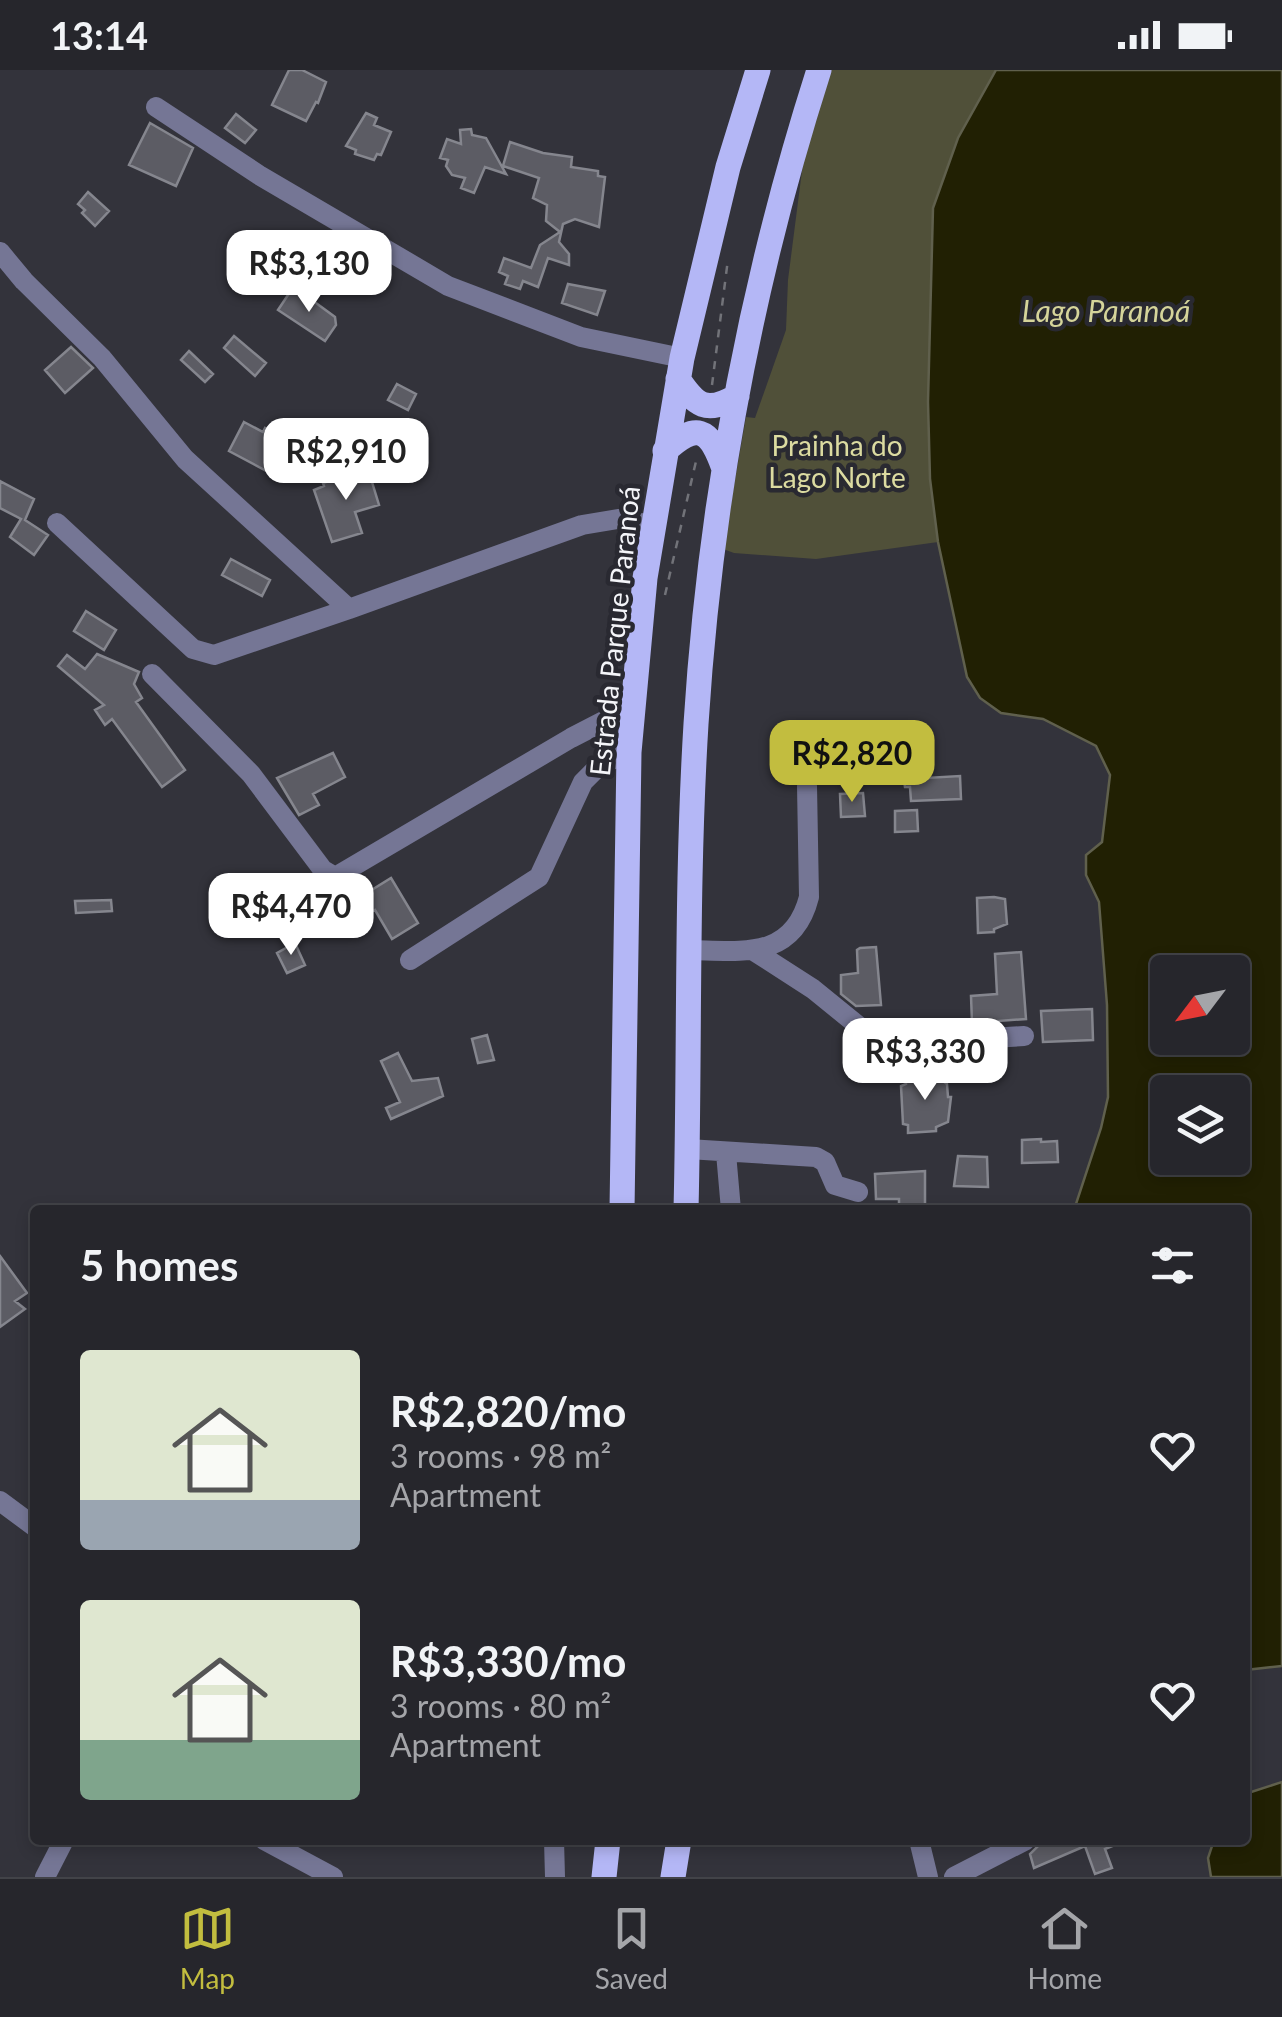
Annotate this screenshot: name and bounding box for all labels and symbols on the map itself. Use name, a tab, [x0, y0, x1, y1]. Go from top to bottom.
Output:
pin: R$3,130	[217, 230, 401, 315]
water label: Lago Paranoá	[1022, 292, 1191, 328]
pin: R$2,910	[254, 418, 438, 503]
park label: Prainha do Lago Norte	[768, 428, 906, 494]
street label: Estrada Parque Paranoá	[582, 484, 646, 778]
pin: R$2,820	[760, 720, 944, 805]
pin: R$4,470	[199, 873, 383, 958]
north arrow	[1150, 955, 1250, 1055]
pin: R$3,330	[833, 1018, 1017, 1103]

